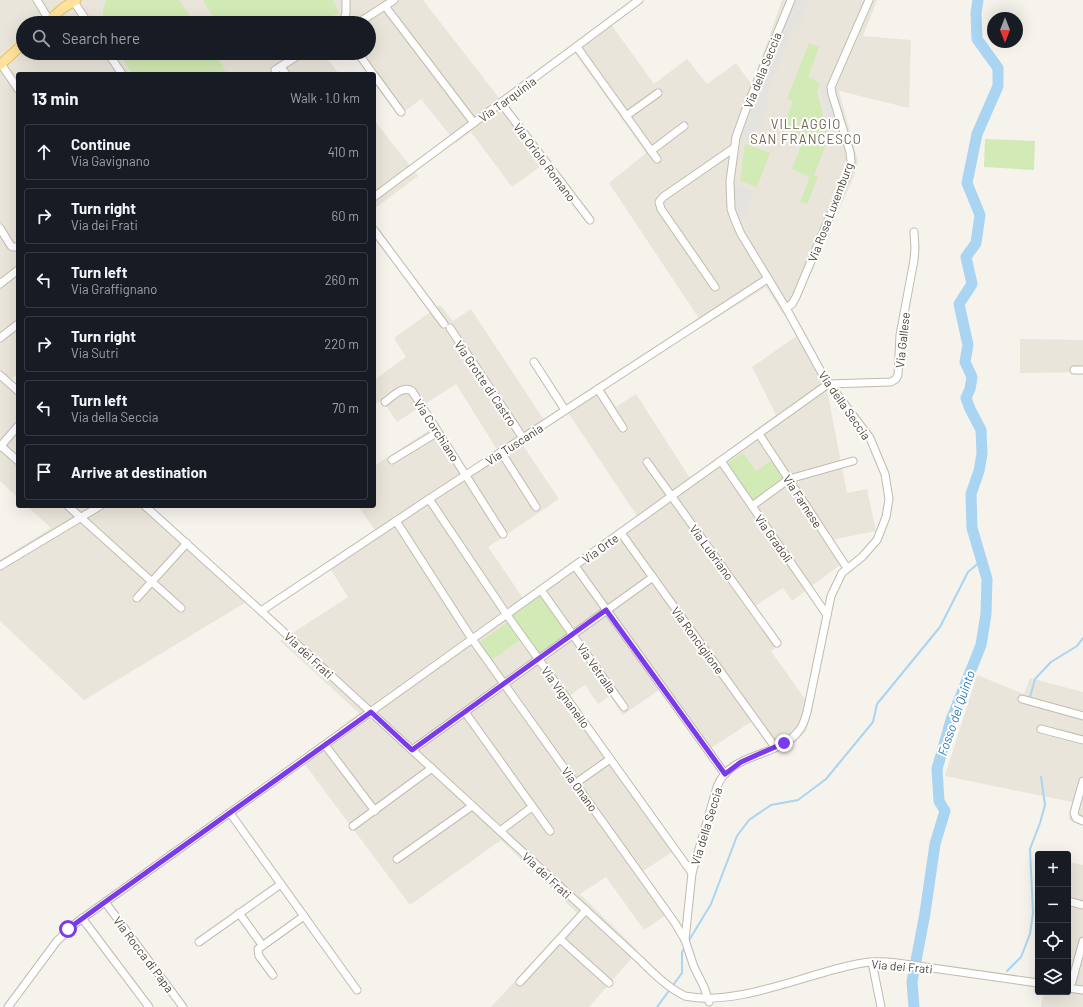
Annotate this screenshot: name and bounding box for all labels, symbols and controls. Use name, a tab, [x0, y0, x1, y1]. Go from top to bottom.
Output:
north arrow	[987, 12, 1023, 48]
search box	[16, 16, 376, 60]
icon: search	[30, 27, 52, 49]
text: Search here	[62, 29, 140, 47]
street label: Via della Seccia	[740, 30, 784, 110]
street label: Via Tarquinia	[476, 74, 538, 124]
text: 13 min	[32, 88, 78, 108]
text: Walk · 1.0 km	[290, 90, 360, 106]
district label: VILLAGGIO SAN FRANCESCO	[750, 116, 862, 147]
street label: Via Oriolo Romano	[511, 120, 579, 204]
text: Continue	[71, 135, 131, 153]
icon: ahead	[33, 141, 55, 163]
text: 410 m	[328, 144, 359, 160]
text: Via Gavignano	[71, 153, 150, 169]
street label: Via Rosa Luxemburg	[805, 160, 855, 264]
text: Turn right	[71, 199, 136, 217]
icon: right	[33, 205, 55, 227]
text: 60 m	[332, 208, 359, 224]
text: Via dei Frati	[71, 217, 138, 233]
text: Turn left	[71, 263, 127, 281]
icon: left	[33, 269, 55, 291]
text: 260 m	[325, 272, 359, 288]
text: Via Graffignano	[71, 281, 157, 297]
street label: Via Gallese	[892, 311, 912, 369]
text: Turn right	[71, 327, 136, 345]
icon: right	[33, 333, 55, 355]
text: 220 m	[324, 336, 359, 352]
street label: Via Grotte di Castro	[452, 337, 520, 429]
text: Via Sutri	[71, 345, 119, 361]
street label: Via della Seccia	[816, 368, 874, 442]
text: Turn left	[71, 391, 127, 409]
street label: Via Corchiano	[412, 396, 462, 464]
icon: left	[33, 397, 55, 419]
text: 70 m	[332, 400, 359, 416]
text: Via della Seccia	[71, 409, 158, 425]
street label: Via Tuscania	[483, 420, 545, 468]
icon: arrive	[33, 461, 55, 483]
text: Arrive at destination	[71, 463, 207, 481]
street label: Via Farnese	[781, 472, 825, 530]
street label: Via Gradoli	[752, 511, 796, 565]
street label: Via Lubriano	[687, 522, 737, 582]
street label: Via Orte	[579, 530, 621, 566]
street label: Via Ronciglione	[669, 604, 727, 676]
street label: Via dei Frati	[282, 629, 336, 681]
street label: Via Vetralla	[575, 640, 619, 696]
street label: Via Vignanello	[539, 663, 593, 731]
water label: Fosso del Quinto	[934, 668, 978, 758]
route end	[775, 734, 793, 752]
street label: Via Onano	[559, 764, 601, 814]
street label: Via della Seccia	[688, 785, 724, 867]
street label: Via dei Frati	[520, 849, 574, 901]
map controls	[1035, 851, 1071, 995]
button: +	[1035, 851, 1071, 887]
button: −	[1035, 887, 1071, 923]
street label: Via Rocca di Papa	[111, 913, 177, 995]
route start	[59, 920, 77, 938]
button: locate	[1035, 923, 1071, 959]
street label: Via dei Frati	[871, 956, 933, 976]
button: layers	[1035, 959, 1071, 995]

